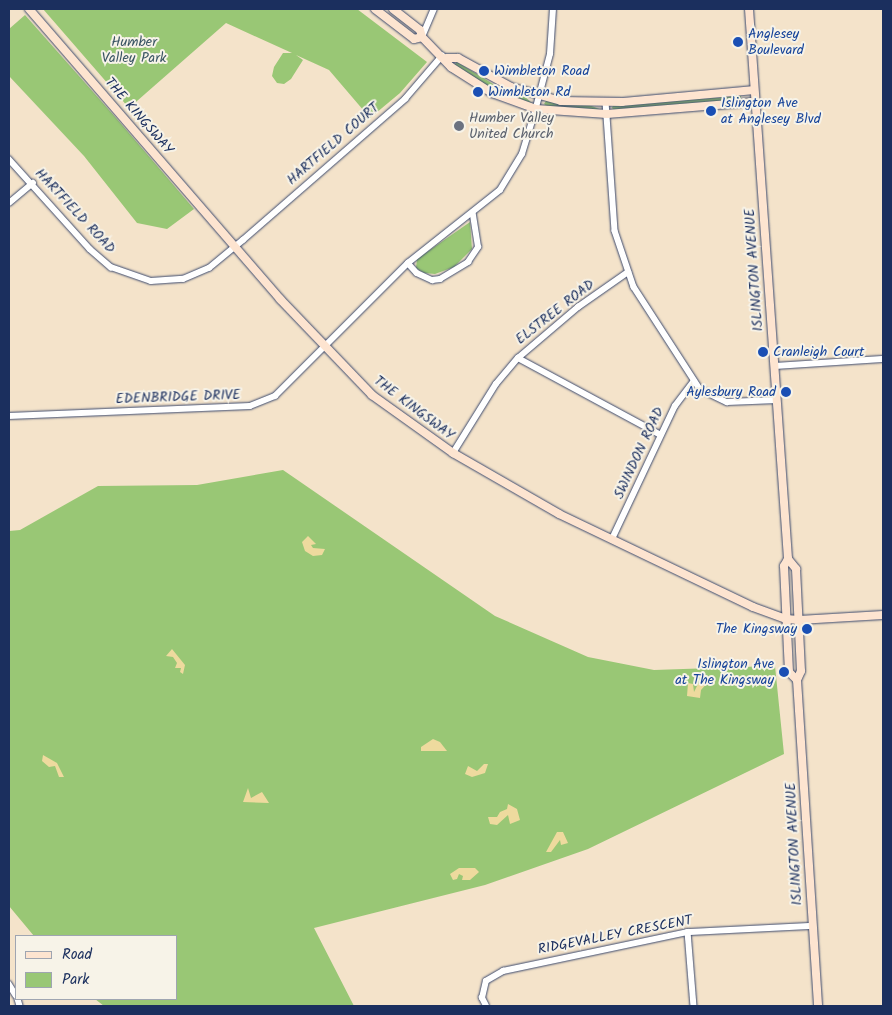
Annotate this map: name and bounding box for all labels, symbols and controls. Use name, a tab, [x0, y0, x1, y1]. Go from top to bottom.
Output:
place label: Anglesey Boulevard	[748, 26, 804, 58]
park label: Humber Valley Park	[102, 34, 166, 66]
marker: Anglesey Boulevard	[732, 36, 744, 48]
place label: Wimbleton Road	[494, 63, 589, 79]
marker: Wimbleton Road	[478, 65, 490, 77]
street label: THE KINGSWAY	[101, 74, 177, 158]
place label: Wimbleton Rd	[488, 84, 571, 100]
marker: Wimbleton Rd	[472, 86, 484, 98]
place label: Islington Ave at Anglesey Blvd	[721, 95, 821, 128]
street label: HARTFIELD COURT	[283, 99, 383, 189]
marker: Islington Ave at Anglesey Blvd	[705, 105, 717, 117]
place label: Humber Valley United Church	[469, 110, 554, 142]
marker: Humber Valley United Church	[453, 120, 465, 132]
street label: HARTFIELD ROAD	[31, 165, 119, 257]
street label: ISLINGTON AVENUE	[741, 208, 767, 332]
street label: ELSTREE ROAD	[512, 276, 598, 348]
place label: Cranleigh Court	[773, 344, 864, 360]
marker: Cranleigh Court	[757, 346, 769, 358]
street label: THE KINGSWAY	[371, 372, 457, 444]
place label: Aylesbury Road	[686, 384, 776, 400]
street label: EDENBRIDGE DRIVE	[115, 386, 241, 408]
marker: Aylesbury Road	[780, 386, 792, 398]
street label: SWINDON ROAD	[610, 404, 668, 502]
place label: The Kingsway	[716, 621, 797, 637]
marker: The Kingsway	[801, 623, 813, 635]
place label: Islington Ave at The Kingsway	[675, 656, 774, 689]
marker: Islington Ave at The Kingsway	[778, 666, 790, 678]
street label: ISLINGTON AVENUE	[782, 782, 806, 906]
street label: RIDGEVALLEY CRESCENT	[536, 912, 694, 958]
legend	[15, 935, 178, 1000]
text: Road	[62, 943, 92, 967]
text: Park	[62, 968, 89, 992]

